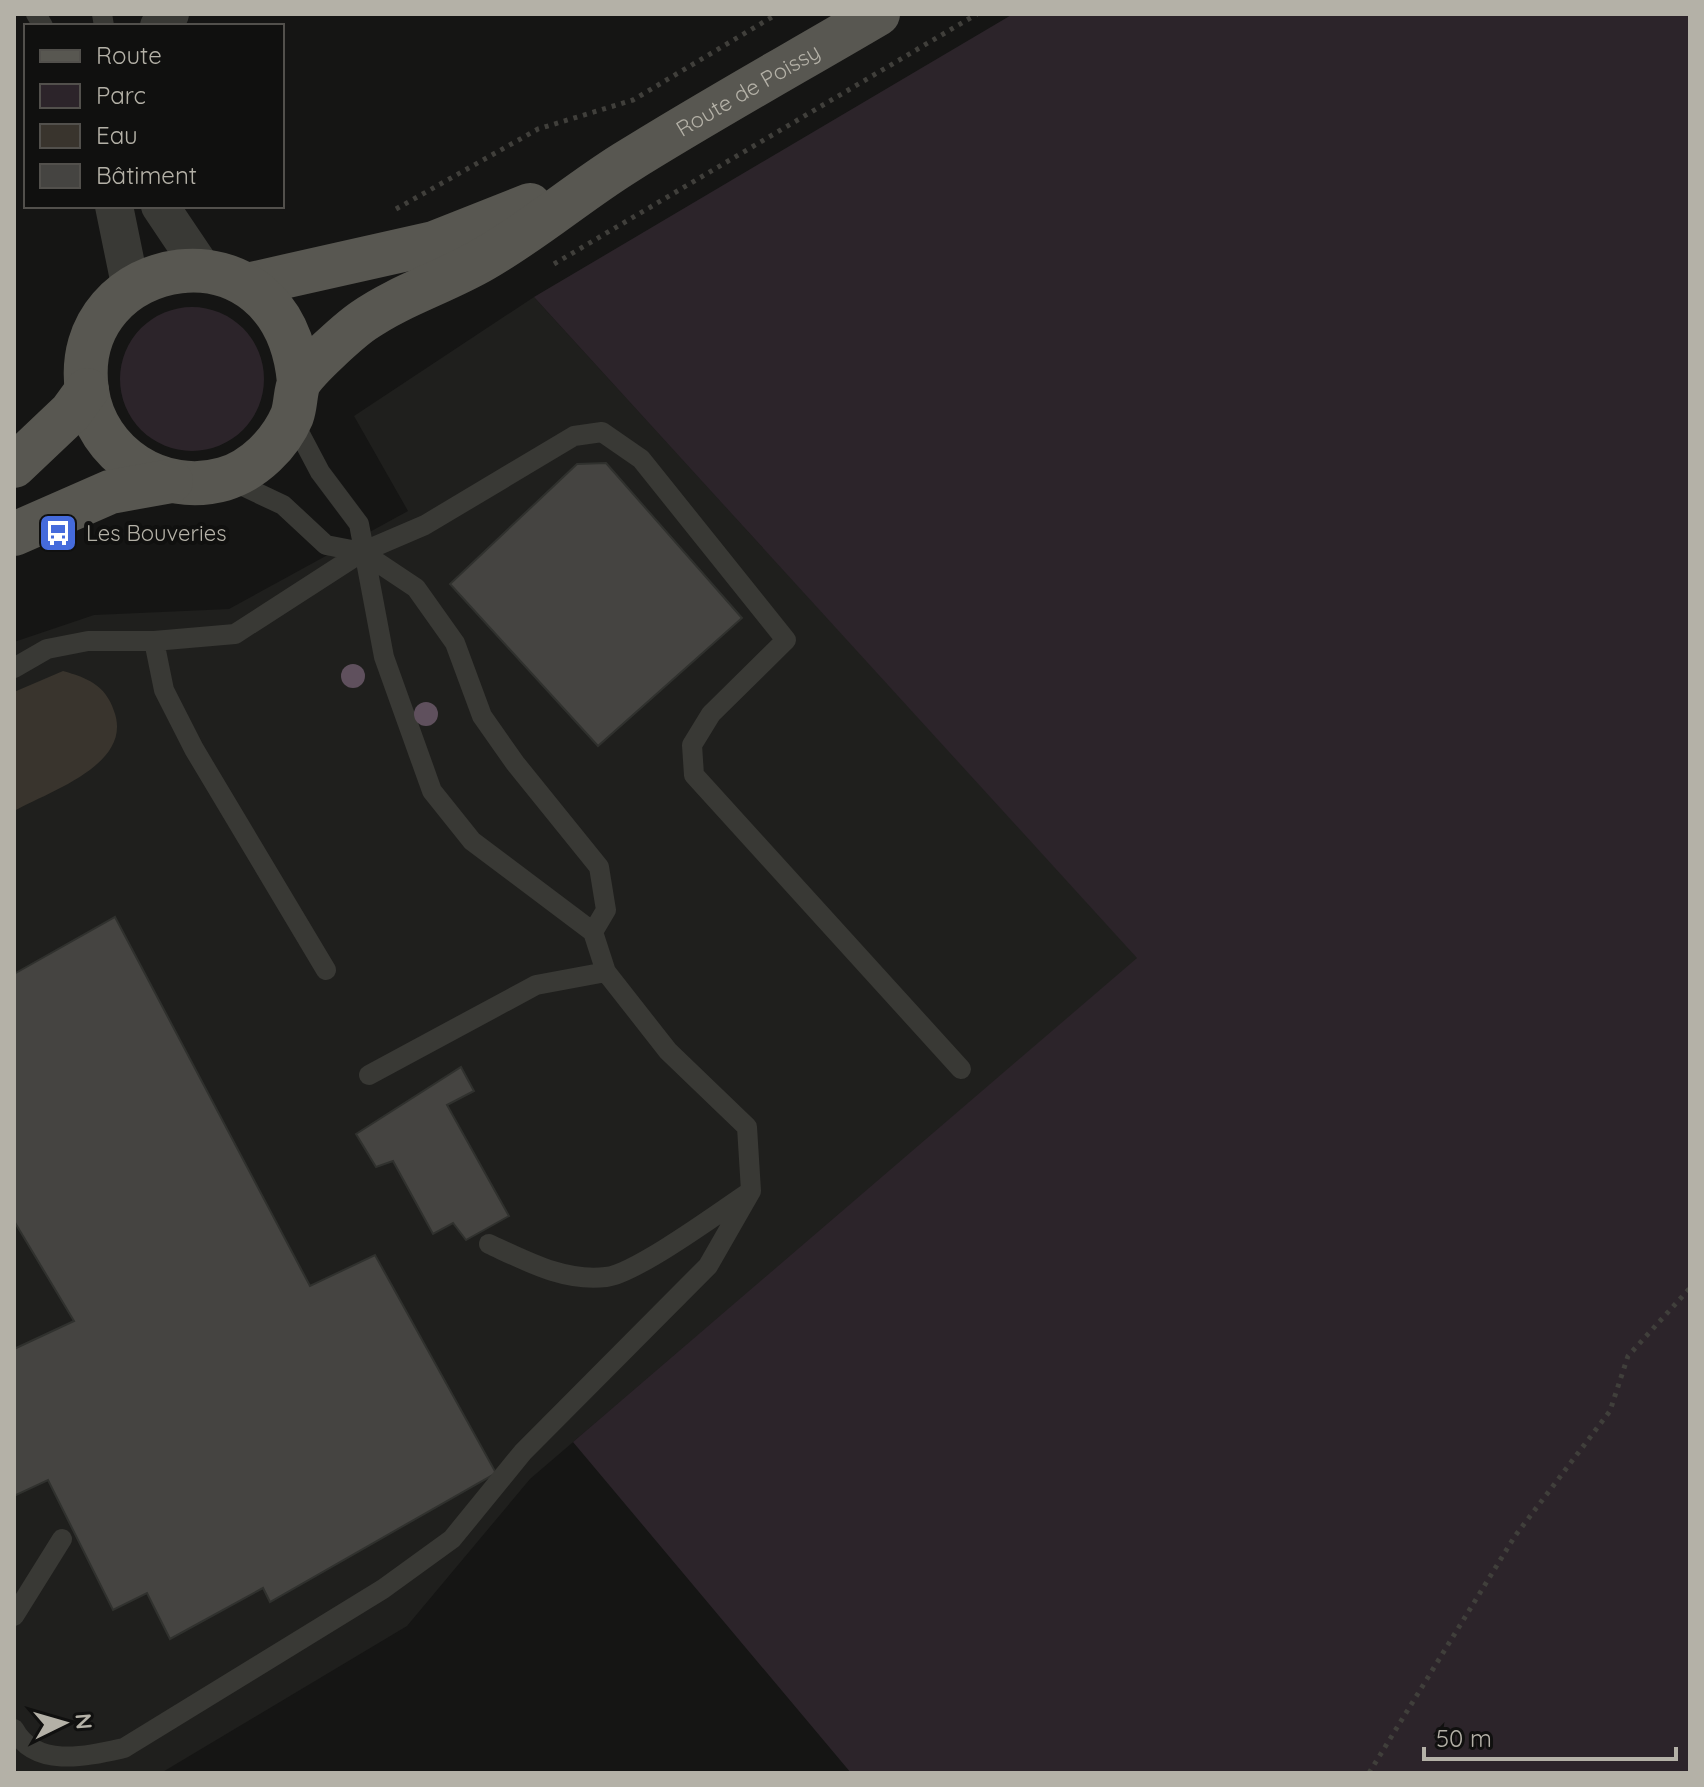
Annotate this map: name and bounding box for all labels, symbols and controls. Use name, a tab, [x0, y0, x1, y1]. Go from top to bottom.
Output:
legend	[24, 24, 284, 208]
street label: Route de Poissy	[671, 37, 825, 143]
text: Route	[96, 40, 162, 70]
text: Parc	[96, 80, 146, 110]
text: Eau	[96, 120, 138, 150]
text: Bâtiment	[96, 160, 197, 190]
bus stop icon: Les Bouveries	[37, 512, 79, 554]
place label: Les Bouveries	[86, 519, 226, 547]
north arrow	[24, 1683, 104, 1763]
scale bar	[1424, 1711, 1676, 1761]
text: N	[69, 1712, 99, 1731]
text: 50 m	[1436, 1723, 1492, 1753]

